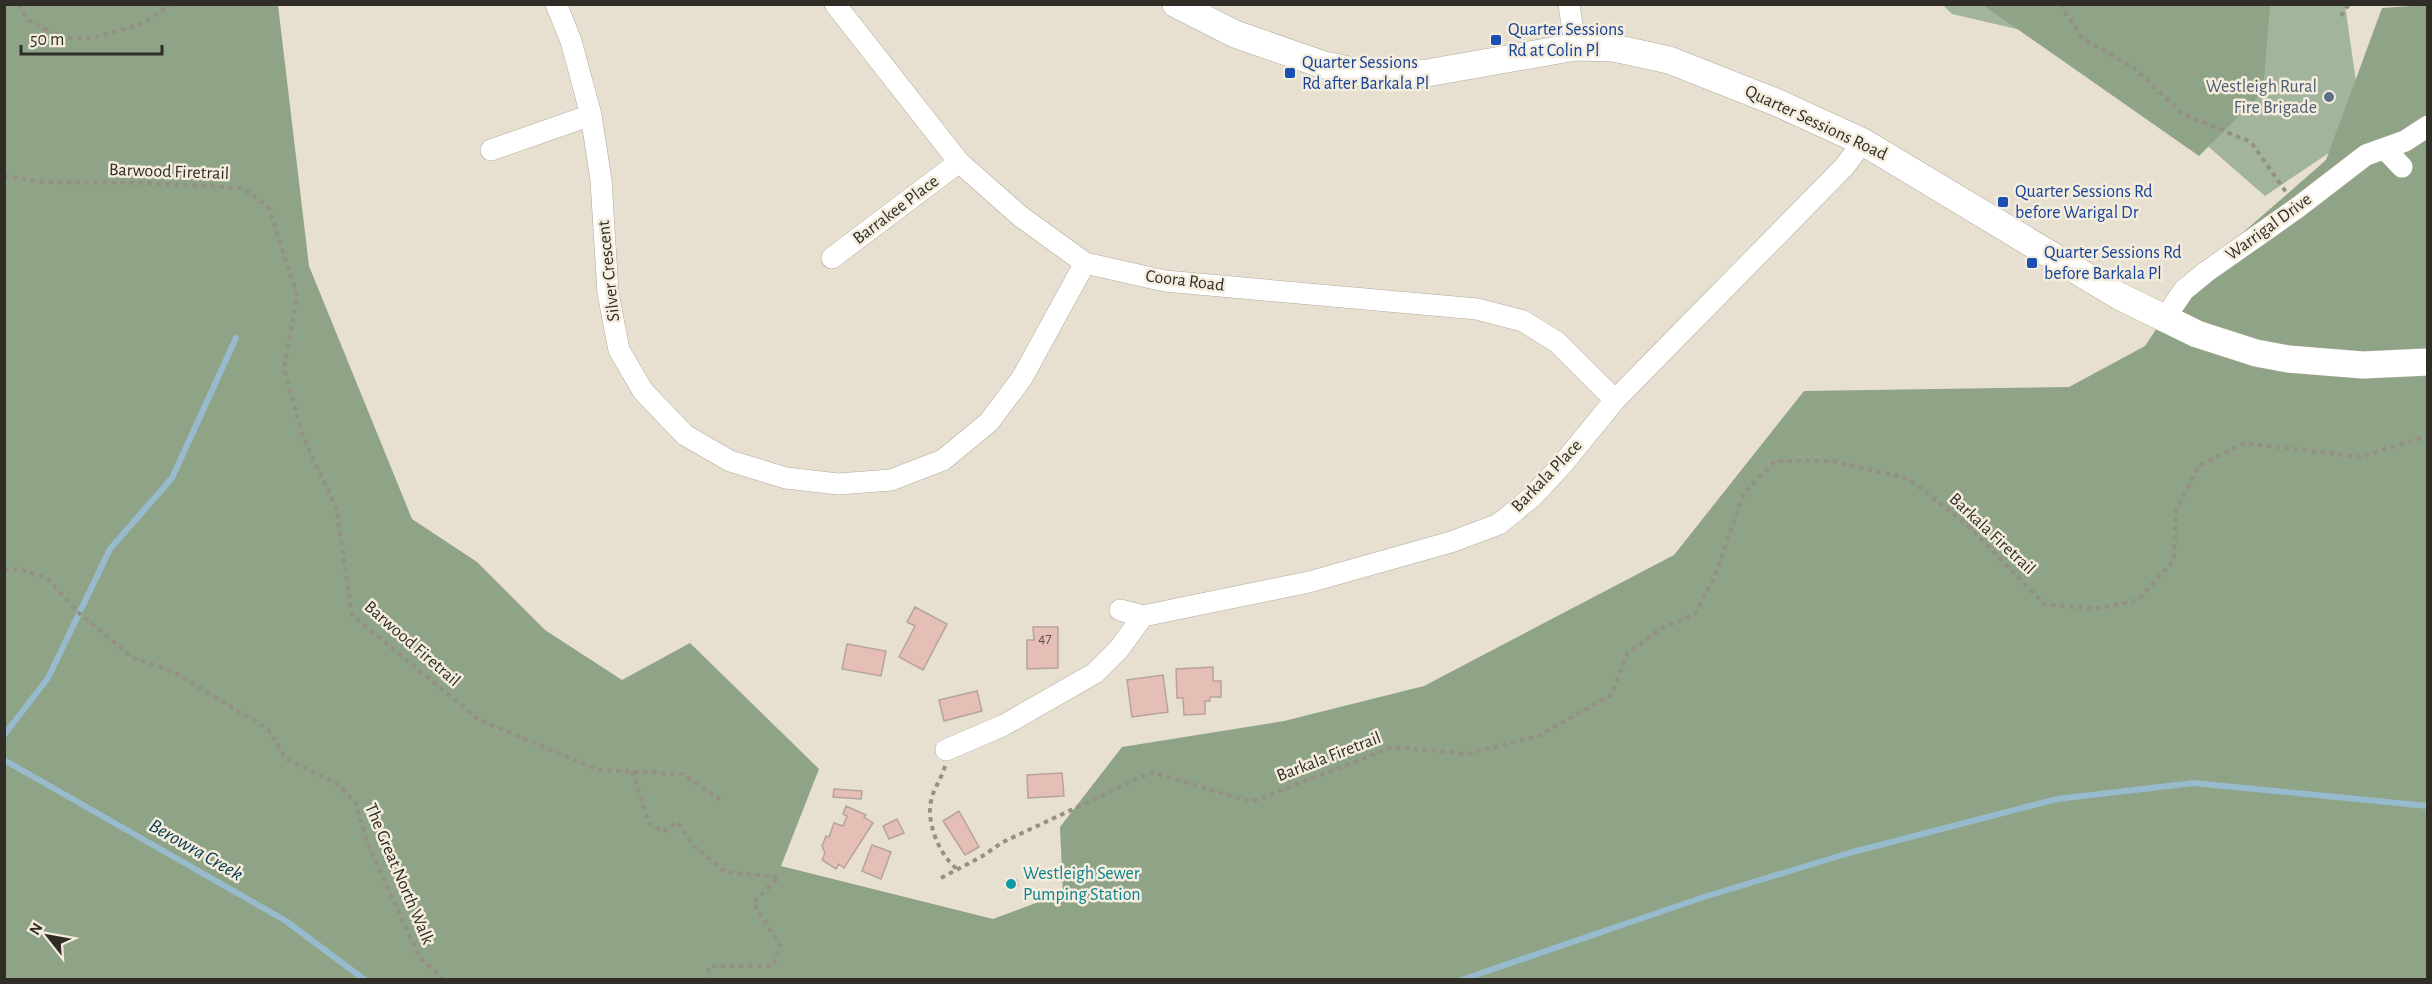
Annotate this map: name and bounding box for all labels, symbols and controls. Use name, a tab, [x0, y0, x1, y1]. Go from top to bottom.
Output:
scale bar	[21, 18, 162, 56]
place label: Quarter Sessions Rd at Colin Pl	[1508, 21, 1624, 60]
text: 50 m	[30, 31, 64, 49]
marker: Quarter Sessions Rd at Colin Pl	[1489, 33, 1503, 47]
place label: Quarter Sessions Rd after Barkala Pl	[1302, 54, 1429, 93]
marker: Quarter Sessions Rd after Barkala Pl	[1283, 66, 1297, 80]
place label: Westleigh Rural Fire Brigade	[2206, 78, 2317, 117]
street label: Quarter Sessions Road	[1742, 82, 1890, 164]
marker: Westleigh Rural Fire Brigade	[2322, 90, 2336, 104]
street label: Barwood Firetrail	[109, 161, 229, 183]
street label: Barrakee Place	[850, 172, 942, 248]
place label: Quarter Sessions Rd before Warigal Dr	[2015, 183, 2153, 222]
street label: Warrigal Drive	[2223, 190, 2315, 264]
marker: Quarter Sessions Rd before Warigal Dr	[1996, 195, 2010, 209]
street label: Silver Crescent	[595, 219, 623, 323]
place label: Quarter Sessions Rd before Barkala Pl	[2044, 244, 2182, 283]
marker: Quarter Sessions Rd before Barkala Pl	[2025, 256, 2039, 270]
street label: Coora Road	[1145, 267, 1225, 295]
street label: Barkala Place	[1508, 436, 1586, 516]
street label: Barkala Firetrail	[1946, 490, 2038, 578]
street label: Barwood Firetrail	[361, 598, 463, 690]
house number: 47	[1038, 631, 1052, 646]
street label: Barkala Firetrail	[1274, 729, 1384, 785]
street label: The Great North Walk	[361, 801, 437, 948]
water label: Berowra Creek	[146, 815, 246, 885]
place label: Westleigh Sewer Pumping Station	[1023, 865, 1141, 904]
marker: Westleigh Sewer Pumping Station	[1004, 877, 1018, 891]
north arrow	[18, 906, 78, 966]
text: N	[26, 920, 46, 938]

